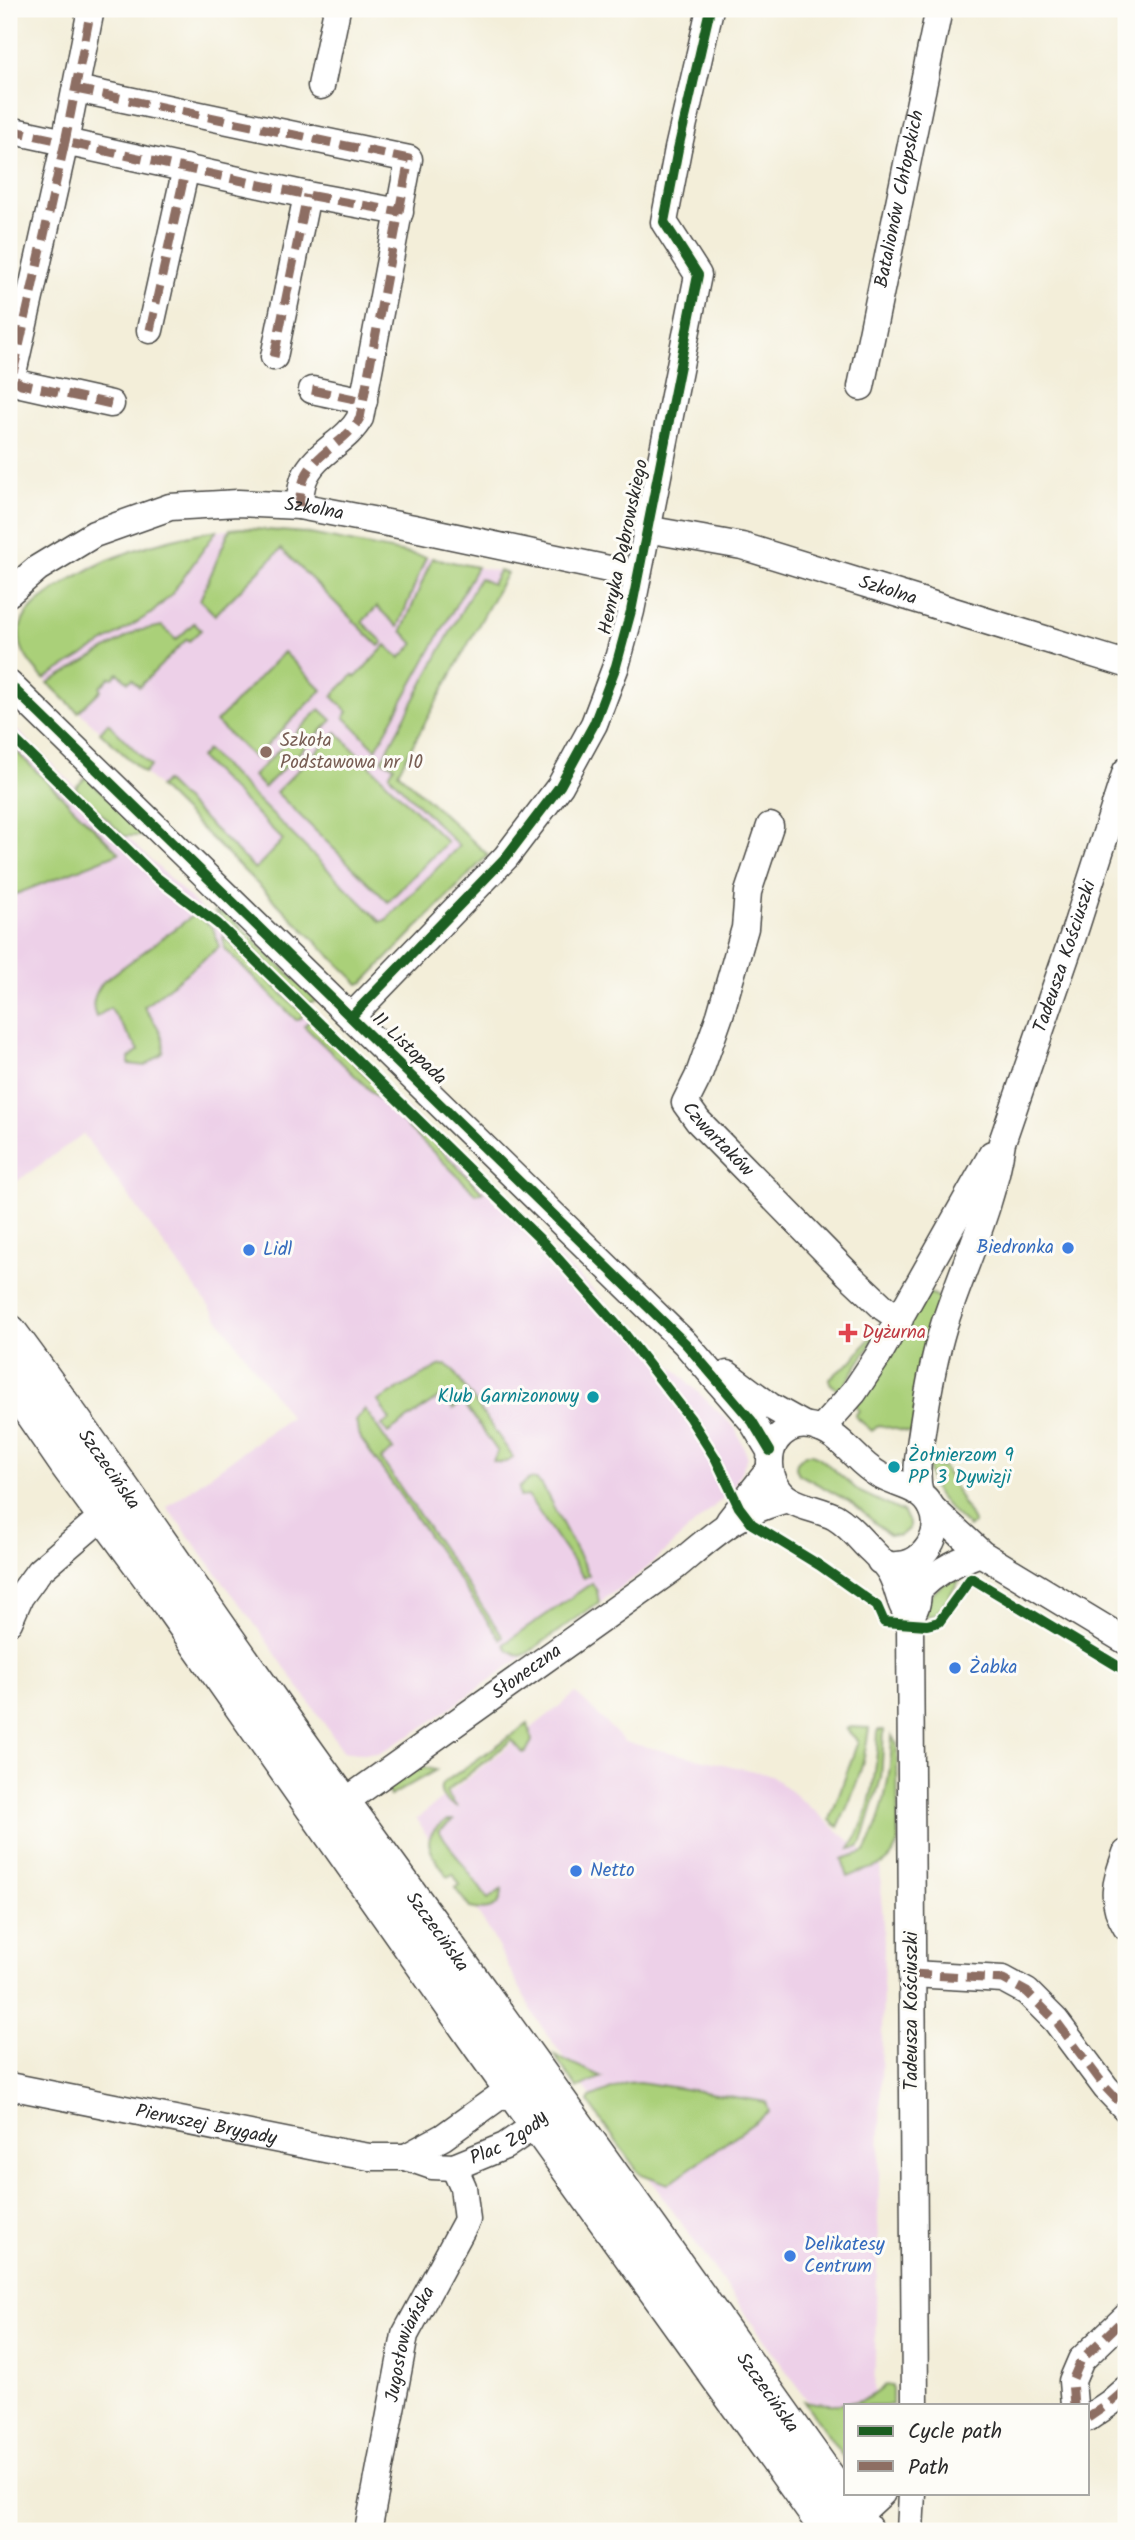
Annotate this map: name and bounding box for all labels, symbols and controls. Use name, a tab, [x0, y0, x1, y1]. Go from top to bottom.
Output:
street label: Batalionów Chłopskich	[867, 107, 933, 290]
street label: Henryka Dąbrowskiego	[591, 457, 657, 637]
street label: Szkolna	[284, 490, 346, 529]
street label: Szkolna	[855, 568, 921, 614]
place label: Szkoła Podstawowa nr 10	[280, 726, 423, 778]
marker: Szkoła Podstawowa nr 10	[258, 744, 274, 760]
street label: Tadeusza Kościuszki	[1026, 875, 1105, 1037]
street label: 11 Listopada	[364, 1005, 454, 1093]
street label: Czwartaków	[674, 1096, 761, 1184]
place label: Biedronka	[976, 1233, 1054, 1263]
place label: Lidl	[263, 1235, 292, 1265]
marker: Biedronka	[1060, 1240, 1076, 1256]
marker: Lidl	[241, 1242, 257, 1258]
place label: Dyżurna	[862, 1318, 926, 1348]
marker: Dyżurna	[840, 1325, 856, 1341]
place label: Klub Garnizonowy	[438, 1382, 580, 1412]
marker: Klub Garnizonowy	[585, 1389, 601, 1405]
street label: Szczecińska	[70, 1423, 148, 1516]
place label: Żołnierzom 9 PP 3 Dywizji	[908, 1441, 1014, 1493]
marker: Żołnierzom 9 PP 3 Dywizji	[886, 1459, 902, 1475]
street label: Słoneczna	[486, 1637, 568, 1708]
place label: Żabka	[969, 1653, 1018, 1683]
marker: Żabka	[947, 1660, 963, 1676]
place label: Netto	[590, 1856, 635, 1886]
marker: Netto	[568, 1863, 584, 1879]
street label: Szczecińska	[397, 1886, 476, 1978]
street label: Tadeusza Kościuszki	[897, 1930, 927, 2091]
street label: Pierwszej Brygady	[133, 2097, 281, 2154]
street label: Plac Zgody	[466, 2104, 557, 2174]
place label: Delikatesy Centrum	[804, 2230, 886, 2282]
marker: Delikatesy Centrum	[782, 2248, 798, 2264]
street label: Jugosłowiańska	[378, 2281, 444, 2405]
street label: Szczecińska	[728, 2346, 806, 2439]
legend	[844, 2404, 1090, 2494]
text: Cycle path	[908, 2416, 1002, 2449]
text: Path	[908, 2452, 949, 2485]

